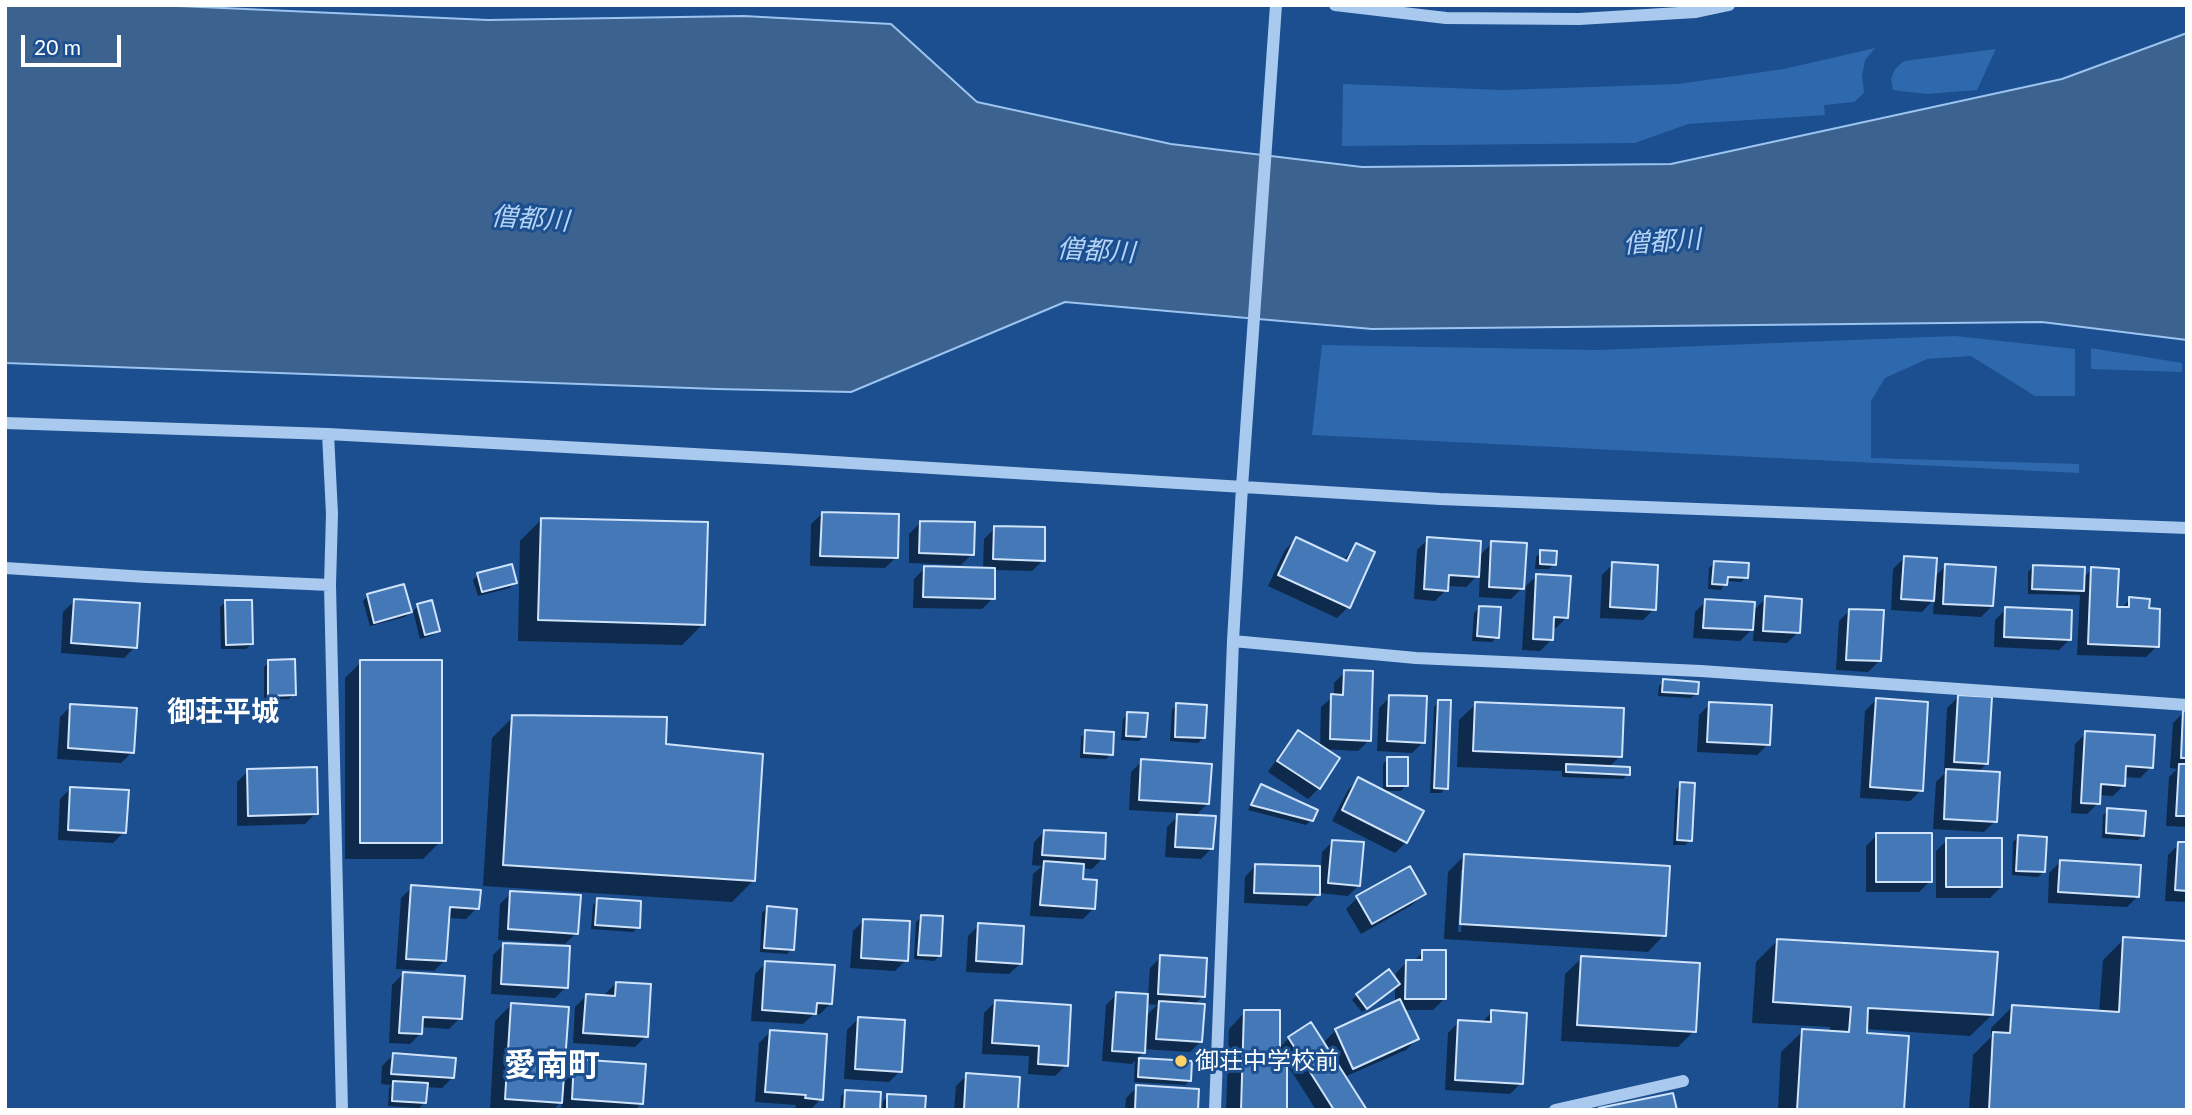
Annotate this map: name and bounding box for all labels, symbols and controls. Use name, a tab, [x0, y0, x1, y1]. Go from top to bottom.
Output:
scale bar	[24, 21, 124, 65]
text: 20 m	[34, 34, 81, 59]
water label: 僧都川	[490, 201, 570, 237]
water label: 僧都川	[1622, 224, 1702, 260]
water label: 僧都川	[1056, 233, 1136, 269]
district label: 御荘平城	[167, 695, 279, 729]
district label: 愛南町	[504, 1047, 600, 1085]
place label: 御荘中学校前	[1195, 1047, 1339, 1075]
marker: 御荘中学校前	[1173, 1053, 1189, 1069]

